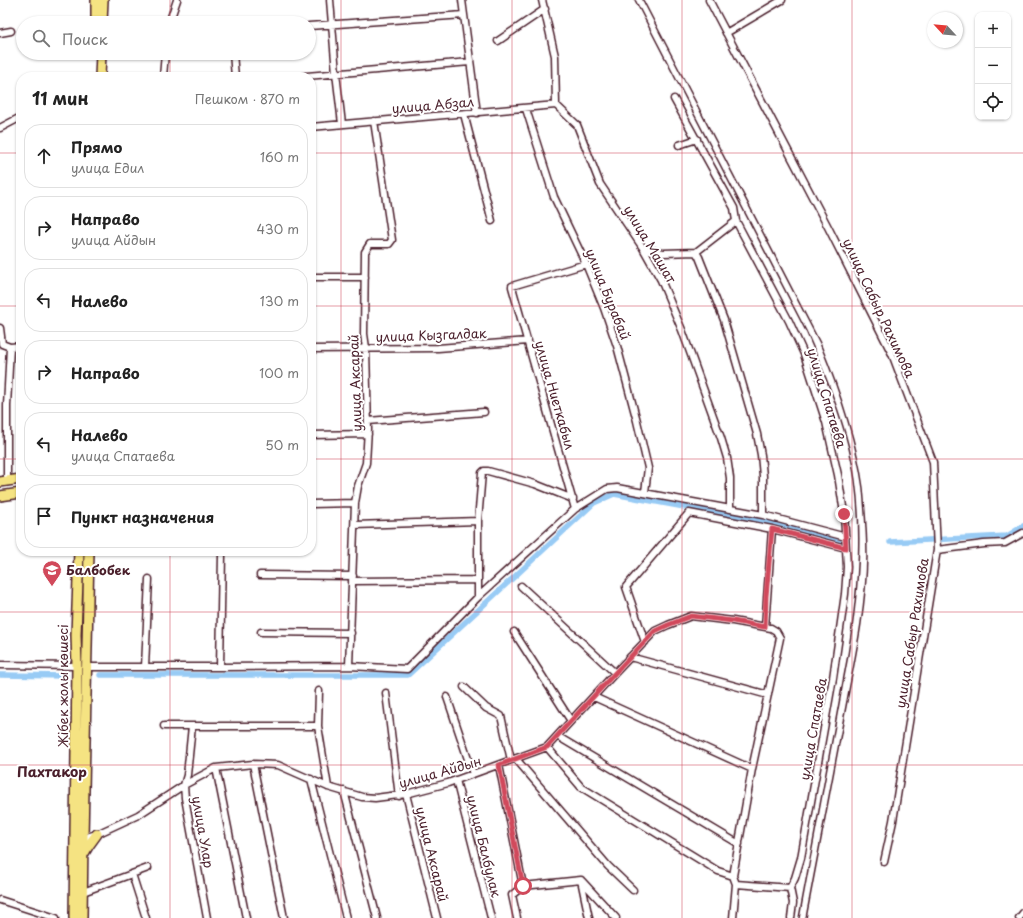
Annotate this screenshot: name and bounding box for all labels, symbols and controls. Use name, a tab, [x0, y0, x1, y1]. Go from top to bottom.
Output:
north arrow	[927, 12, 963, 48]
map controls	[975, 12, 1011, 120]
button: +	[975, 12, 1011, 48]
search box	[16, 16, 316, 60]
icon: search	[30, 27, 52, 49]
text: Поиск	[62, 27, 108, 50]
button: −	[975, 48, 1011, 84]
button: locate	[975, 84, 1011, 120]
text: 11 мин	[32, 85, 88, 111]
text: Пешком · 870 m	[195, 89, 300, 108]
street label: улица Абзал	[391, 91, 475, 118]
text: Прямо	[71, 135, 122, 158]
icon: ahead	[33, 145, 55, 167]
text: 160 m	[260, 147, 299, 166]
text: улица Едил	[71, 158, 144, 177]
street label: улица Машат	[620, 201, 682, 287]
text: Направо	[71, 207, 140, 230]
icon: right	[33, 217, 55, 239]
text: 430 m	[257, 219, 299, 238]
text: улица Айдын	[71, 230, 156, 249]
street label: улица Сабыр Рахимова	[839, 235, 921, 382]
street label: улица Бурабай	[582, 245, 635, 342]
icon: left	[33, 289, 55, 311]
text: Налево	[71, 289, 128, 312]
text: 130 m	[260, 291, 299, 310]
street label: улица Кызгалдак	[375, 323, 487, 346]
street label: улица Аксарай	[343, 334, 366, 432]
street label: улица Ниеткабыл	[531, 338, 580, 452]
street label: улица Спатаева	[803, 345, 852, 451]
icon: right	[33, 361, 55, 383]
text: Направо	[71, 361, 140, 384]
text: 100 m	[259, 363, 299, 382]
text: Налево	[71, 423, 128, 446]
icon: left	[33, 433, 55, 455]
text: 50 m	[265, 435, 299, 454]
text: улица Спатаева	[71, 446, 175, 465]
icon: arrive	[33, 505, 55, 527]
text: Пункт назначения	[71, 505, 214, 528]
route end	[835, 505, 853, 523]
street label: улица Сабыр Рахимова	[890, 555, 933, 709]
school or university icon: Балбобек	[41, 559, 63, 587]
place label: Балбобек	[66, 560, 131, 579]
street label: Жібек жолы көшесі	[53, 624, 72, 748]
street label: улица Спатаева	[794, 675, 831, 782]
street label: улица Айдын	[396, 751, 483, 792]
district label: Пахтакор	[17, 761, 87, 782]
street label: улица Балбулак	[463, 793, 506, 899]
street label: улица Улар	[188, 794, 219, 870]
street label: улица Аксарай	[412, 804, 453, 903]
route start	[514, 877, 532, 895]

